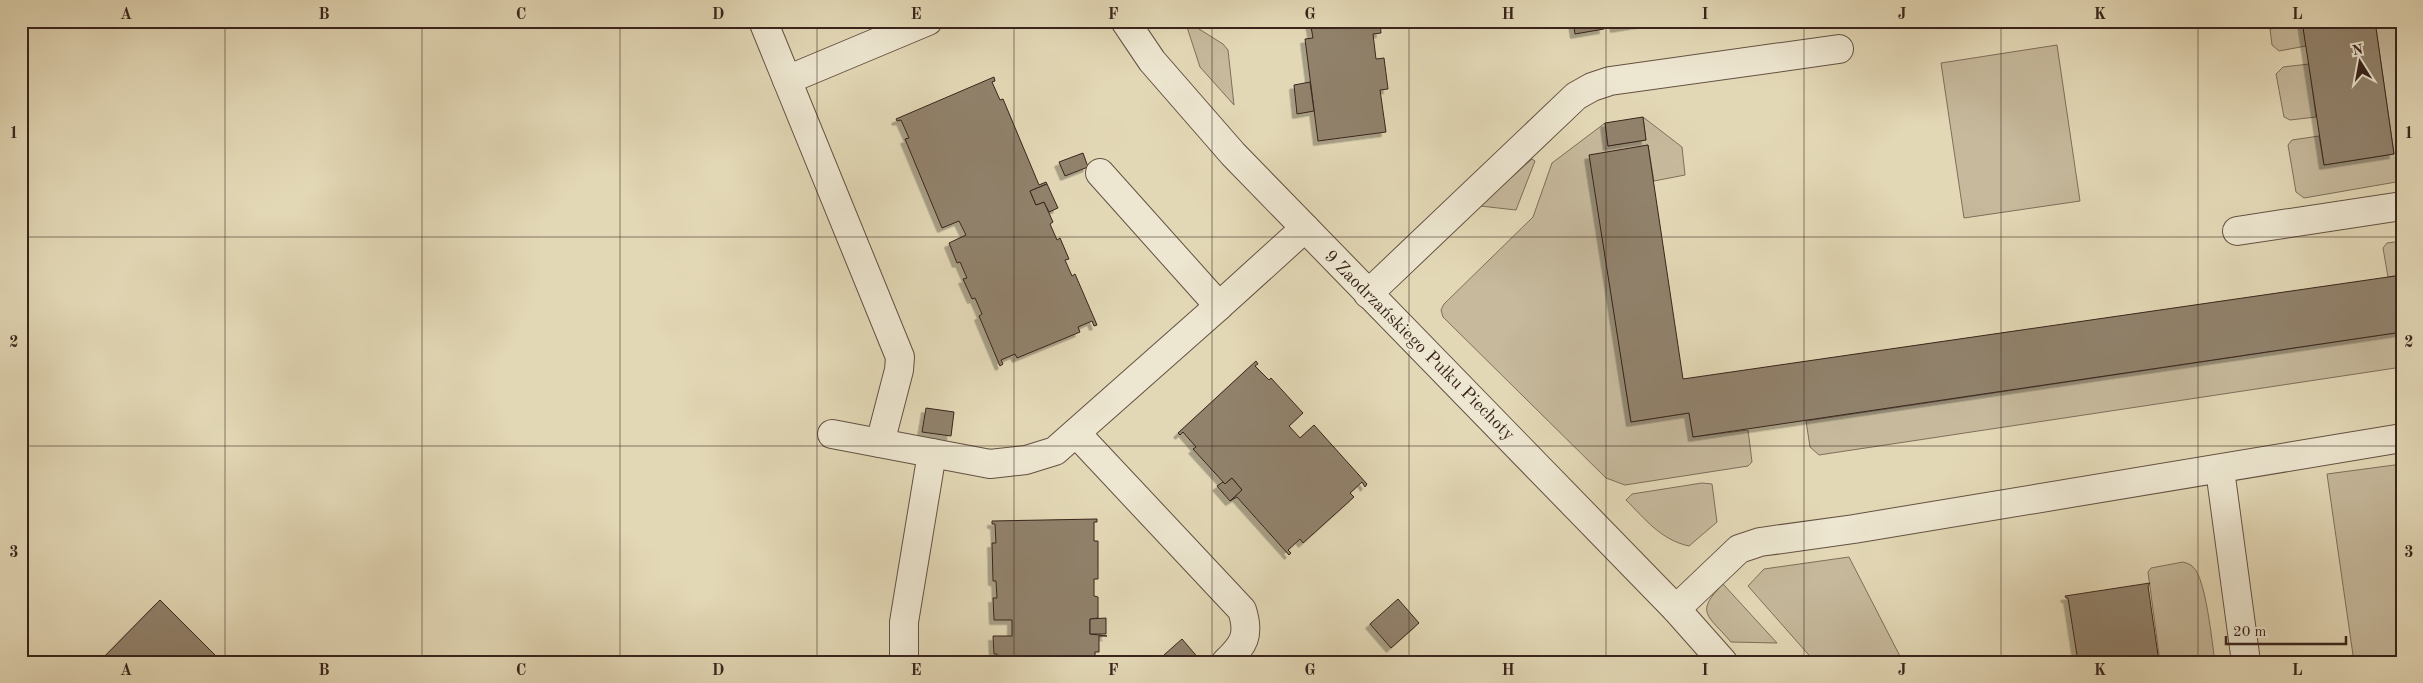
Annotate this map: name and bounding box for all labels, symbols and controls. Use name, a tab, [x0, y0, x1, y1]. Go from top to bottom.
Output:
text: A	[120, 7, 132, 23]
text: B	[318, 7, 330, 23]
text: C	[516, 7, 526, 23]
text: D	[712, 7, 724, 23]
text: E	[910, 7, 922, 23]
text: F	[1108, 7, 1119, 23]
text: G	[1304, 7, 1316, 23]
text: H	[1501, 7, 1515, 23]
text: I	[1701, 7, 1709, 23]
text: J	[1898, 7, 1907, 23]
text: K	[2094, 7, 2106, 23]
text: L	[2292, 7, 2303, 23]
north arrow	[2336, 38, 2386, 88]
text: N	[2351, 42, 2365, 58]
text: 1	[9, 126, 19, 142]
text: 1	[2404, 126, 2414, 142]
street label: 9 Zaodrzańskiego Pułku Piechoty	[1321, 247, 1518, 445]
text: 2	[9, 335, 19, 351]
text: 2	[2404, 335, 2414, 351]
text: 3	[9, 545, 19, 561]
text: 3	[2404, 545, 2414, 561]
scale bar	[2226, 613, 2346, 645]
text: 20 m	[2233, 625, 2267, 640]
text: A	[120, 663, 132, 679]
text: B	[318, 663, 330, 679]
text: C	[516, 663, 526, 679]
text: D	[712, 663, 724, 679]
text: E	[910, 663, 922, 679]
text: F	[1108, 663, 1119, 679]
text: G	[1304, 663, 1316, 679]
text: H	[1501, 663, 1515, 679]
text: I	[1701, 663, 1709, 679]
text: J	[1898, 663, 1907, 679]
text: K	[2094, 663, 2106, 679]
text: L	[2292, 663, 2303, 679]

